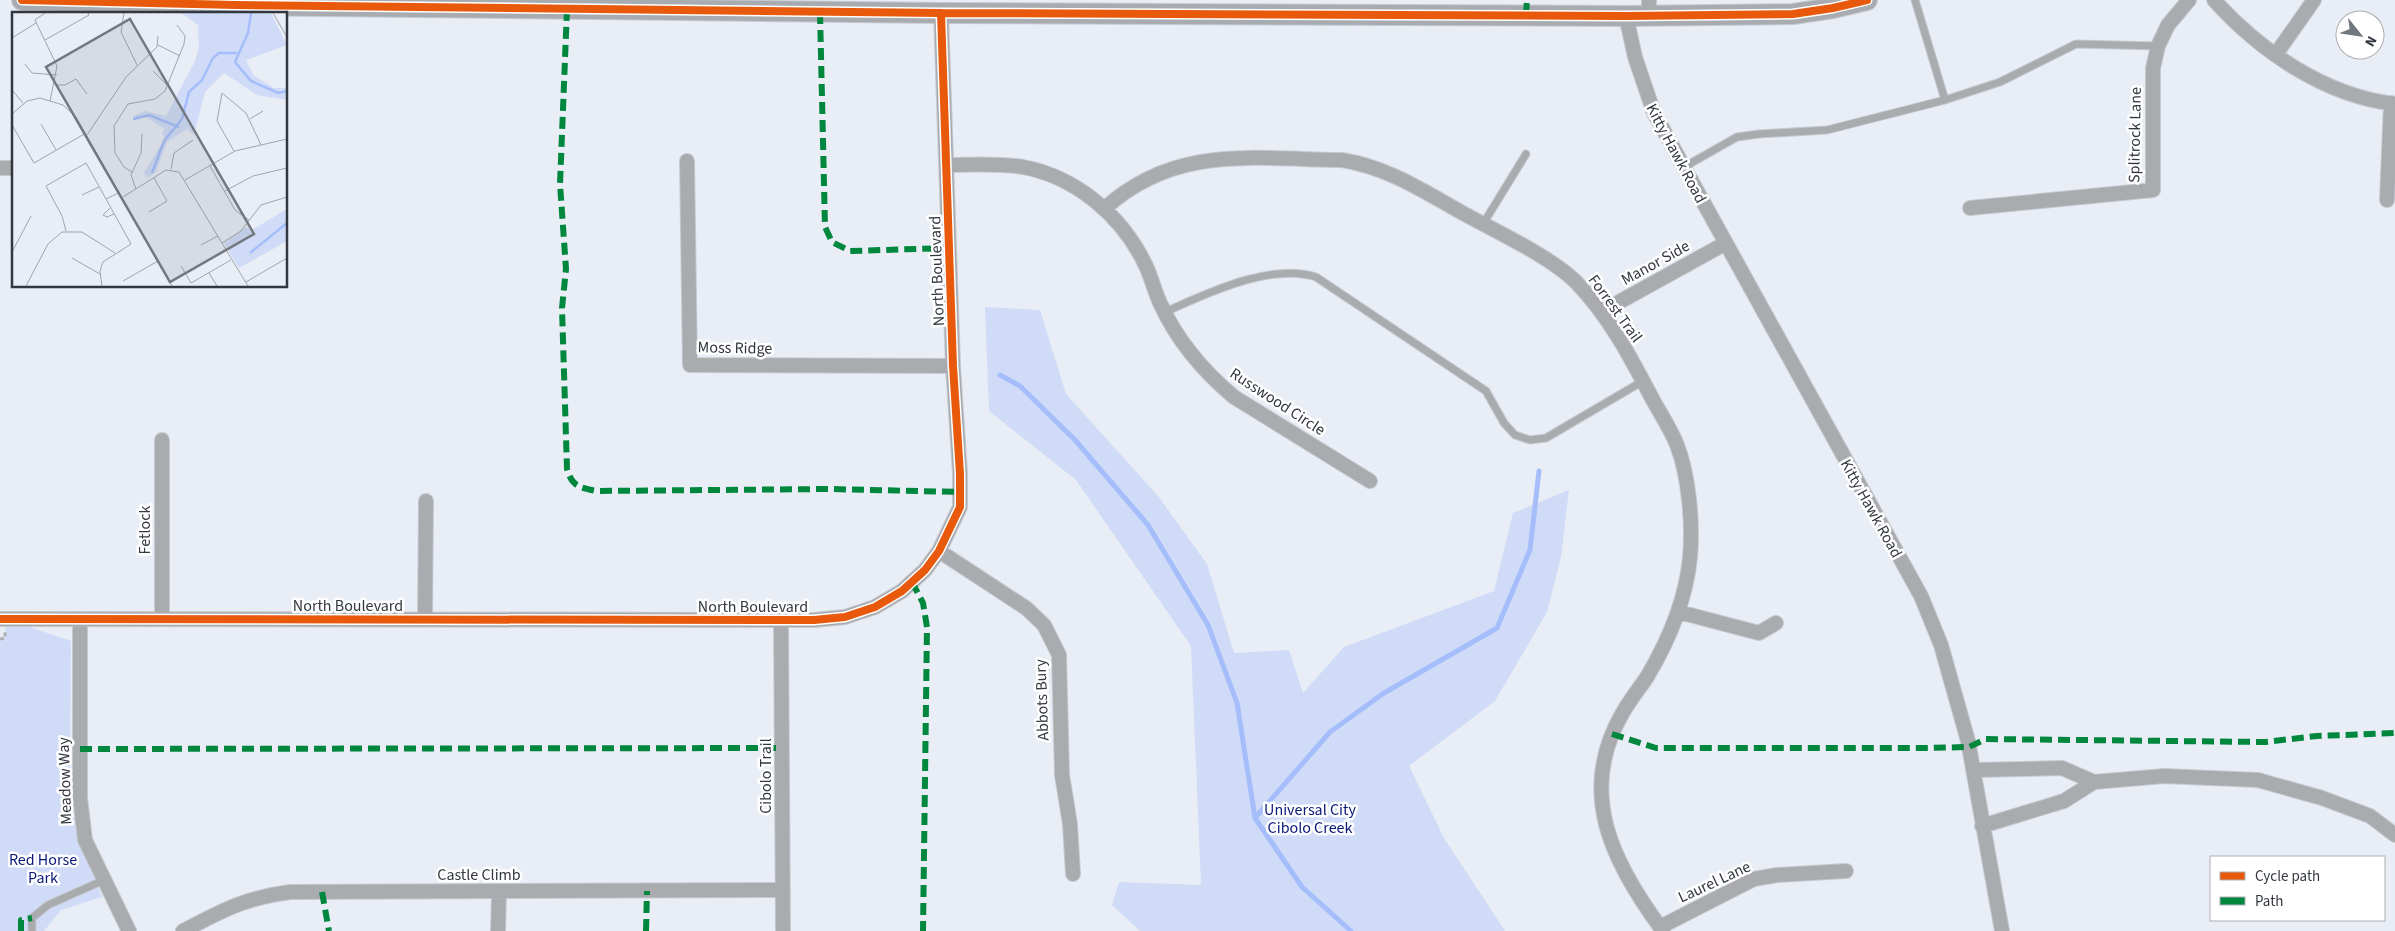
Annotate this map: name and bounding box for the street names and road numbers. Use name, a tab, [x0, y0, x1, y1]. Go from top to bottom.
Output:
street label: Splitrock Lane	[2123, 87, 2147, 183]
street label: Kitty Hawk Road	[1641, 100, 1712, 207]
street label: North Boulevard	[924, 215, 950, 326]
street label: Manor Side	[1617, 235, 1694, 291]
street label: Forrest Trail	[1583, 270, 1647, 347]
street label: Moss Ridge	[698, 336, 773, 360]
street label: Russwood Circle	[1225, 363, 1330, 441]
street label: Kitty Hawk Road	[1835, 455, 1907, 562]
street label: Fetlock	[134, 506, 156, 554]
street label: North Boulevard	[293, 595, 403, 617]
street label: North Boulevard	[698, 596, 808, 618]
street label: Abbots Bury	[1030, 658, 1054, 741]
street label: Meadow Way	[52, 736, 78, 825]
street label: Cibolo Trail	[755, 738, 777, 814]
street label: Laurel Lane	[1675, 855, 1754, 908]
street label: Castle Climb	[437, 864, 521, 886]

